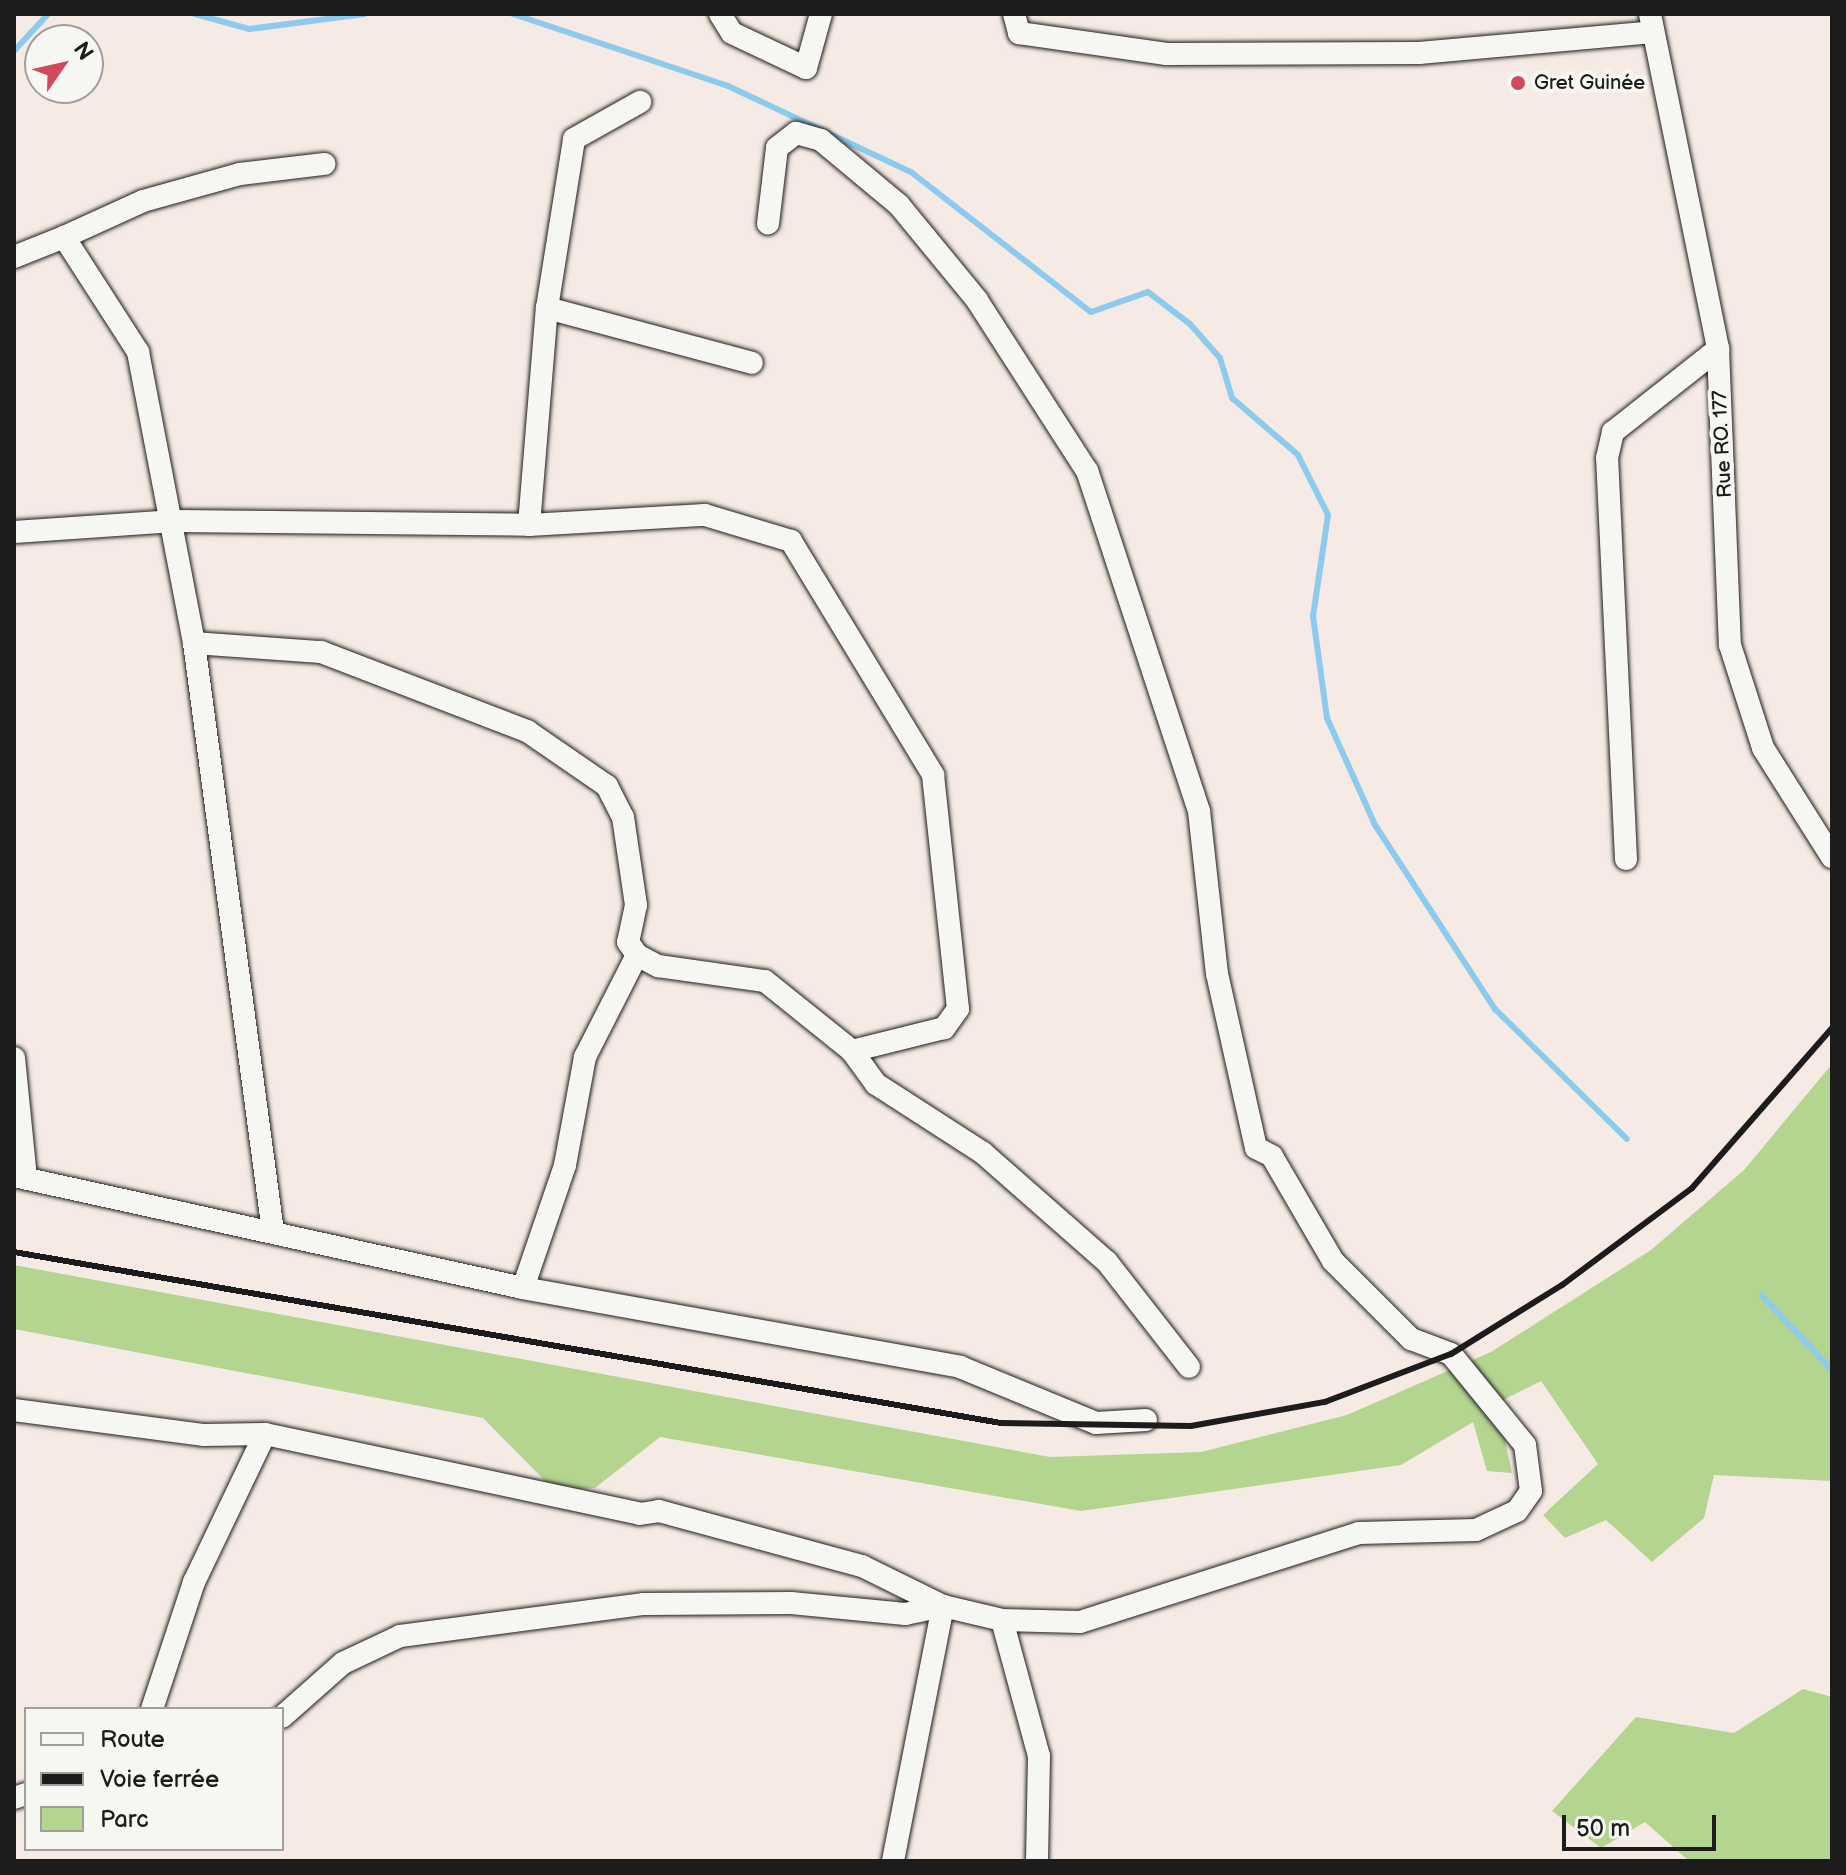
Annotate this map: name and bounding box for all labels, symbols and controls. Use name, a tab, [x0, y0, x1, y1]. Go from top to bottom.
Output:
north arrow	[24, 24, 104, 104]
text: N	[67, 37, 98, 66]
place label: Gret Guinée	[1534, 71, 1645, 95]
marker: Gret Guinée	[1509, 74, 1527, 92]
street label: Rue RO. 177	[1708, 390, 1738, 498]
legend	[24, 1707, 284, 1851]
text: Route	[100, 1725, 165, 1754]
text: Voie ferrée	[100, 1765, 219, 1794]
scale bar	[1566, 1799, 1720, 1849]
text: Parc	[100, 1805, 149, 1834]
text: 50 m	[1576, 1814, 1630, 1843]

